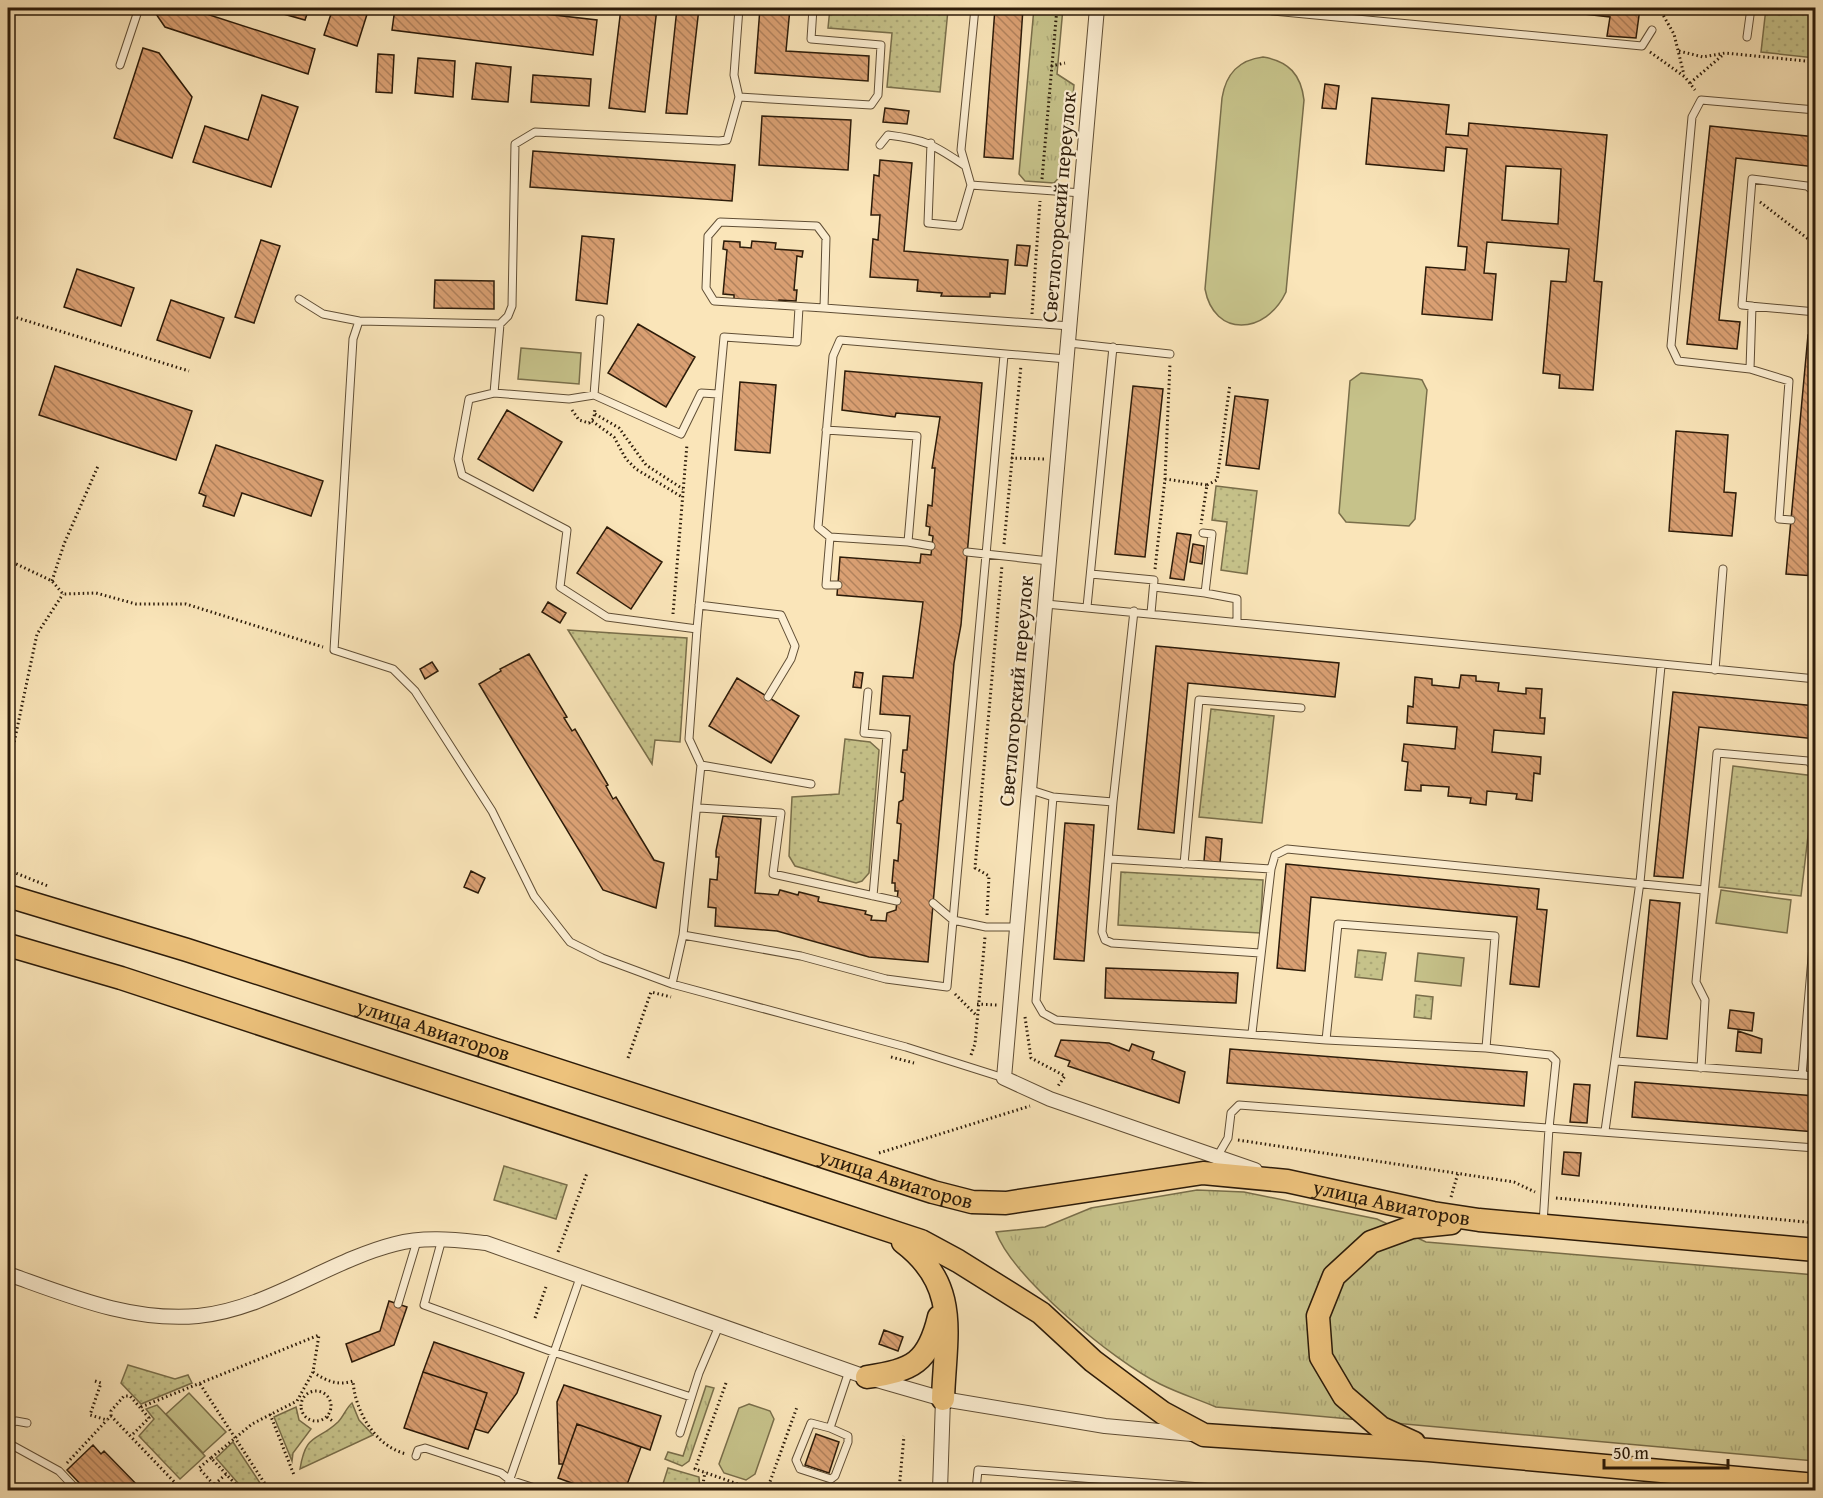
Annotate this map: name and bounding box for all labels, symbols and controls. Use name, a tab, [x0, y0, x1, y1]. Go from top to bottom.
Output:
street label: Светлогорский переулок	[1033, 90, 1084, 324]
street label: Светлогорский переулок	[990, 574, 1041, 808]
street label: улица Авиаторов	[352, 990, 514, 1069]
street label: улица Авиаторов	[814, 1140, 976, 1217]
street label: улица Авиаторов	[1309, 1171, 1472, 1233]
scale bar	[1604, 1432, 1728, 1470]
text: 50 m	[1613, 1439, 1649, 1466]

